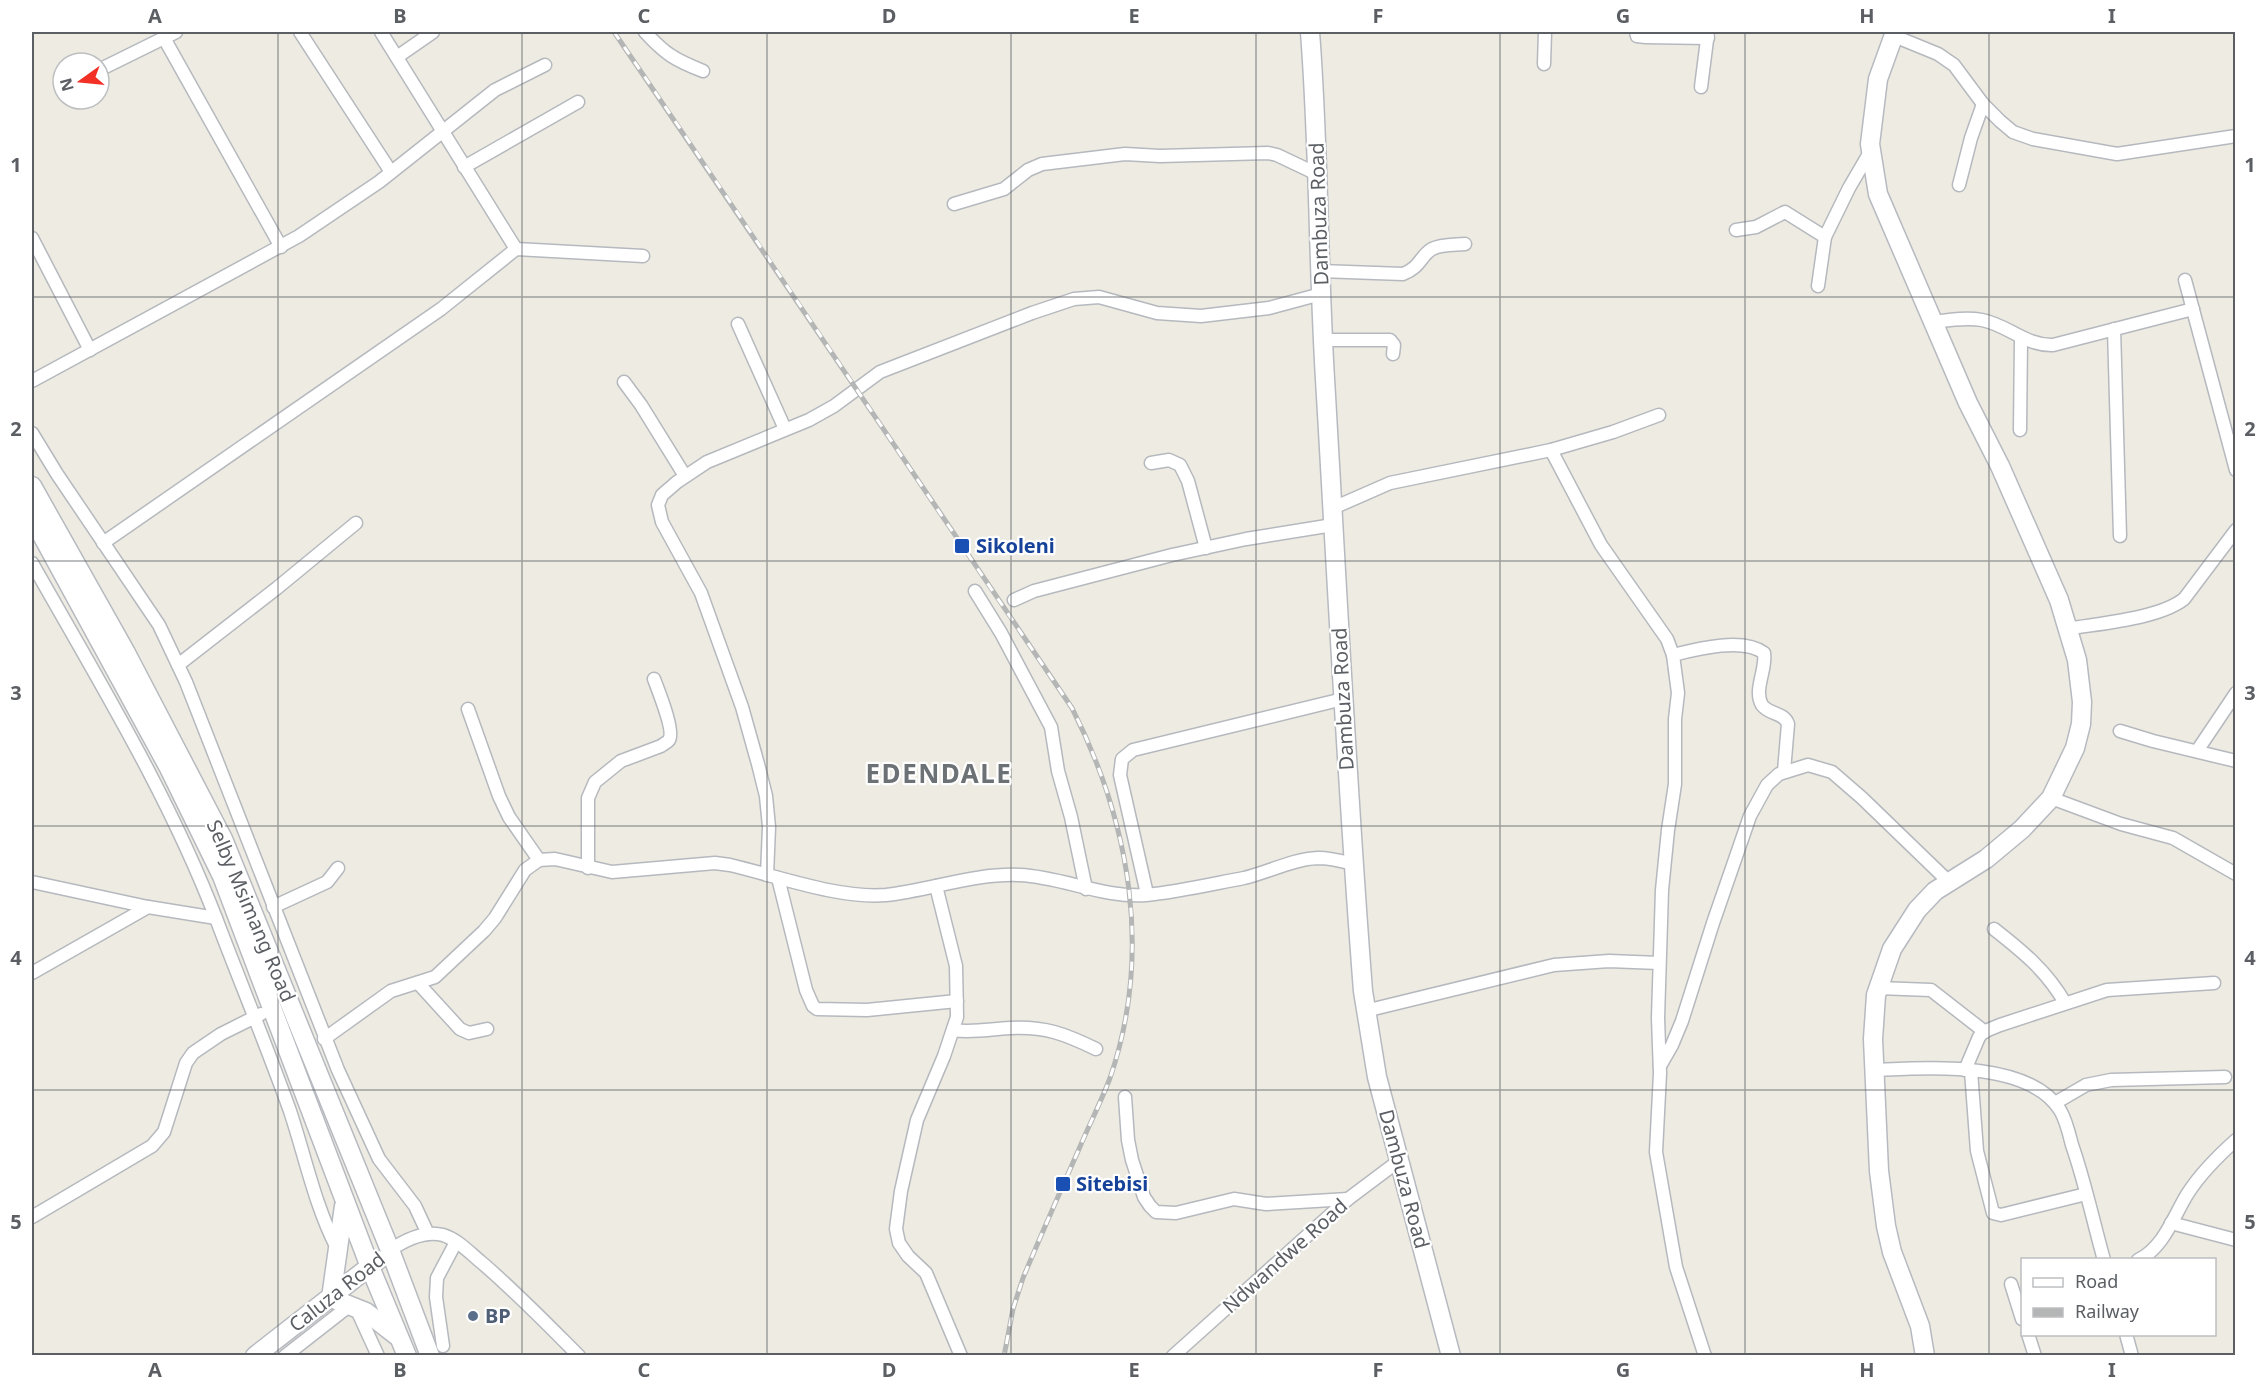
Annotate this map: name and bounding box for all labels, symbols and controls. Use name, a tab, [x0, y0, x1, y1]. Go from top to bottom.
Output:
text: A	[148, 2, 162, 29]
text: B	[393, 2, 407, 29]
text: C	[638, 2, 651, 29]
text: D	[882, 2, 896, 29]
text: E	[1128, 2, 1140, 29]
text: F	[1373, 2, 1383, 29]
text: G	[1616, 2, 1630, 29]
text: H	[1859, 2, 1875, 29]
text: I	[2108, 2, 2116, 29]
north arrow	[51, 51, 111, 111]
text: N	[54, 76, 79, 94]
street label: Dambuza Road	[1303, 142, 1334, 286]
text: 1	[10, 151, 22, 178]
text: 1	[2244, 151, 2256, 178]
text: 2	[10, 415, 22, 442]
text: 2	[2244, 415, 2256, 442]
place label: Sikoleni	[976, 532, 1055, 559]
marker: Sikoleni	[953, 537, 971, 555]
street label: Dambuza Road	[1325, 627, 1360, 771]
text: 3	[10, 679, 22, 706]
text: 3	[2244, 679, 2256, 706]
district label: EDENDALE	[866, 755, 1012, 791]
street label: Selby Msimang Road	[201, 816, 302, 1006]
text: 4	[10, 944, 22, 971]
text: 4	[2244, 944, 2256, 971]
street label: Dambuza Road	[1373, 1106, 1436, 1251]
place label: Sitebisi	[1076, 1170, 1148, 1197]
marker: Sitebisi	[1054, 1175, 1072, 1193]
street label: Ndwandwe Road	[1216, 1192, 1353, 1319]
text: 5	[10, 1208, 22, 1235]
text: 5	[2244, 1208, 2256, 1235]
street label: Caluza Road	[283, 1245, 390, 1338]
legend	[2021, 1258, 2216, 1336]
text: Road	[2075, 1269, 2118, 1293]
text: Railway	[2075, 1299, 2140, 1323]
place label: BP	[485, 1302, 511, 1329]
marker: BP	[466, 1309, 480, 1323]
text: A	[148, 1356, 162, 1383]
text: B	[393, 1356, 407, 1383]
text: C	[638, 1356, 651, 1383]
text: D	[882, 1356, 896, 1383]
text: E	[1128, 1356, 1140, 1383]
text: F	[1373, 1356, 1383, 1383]
text: G	[1616, 1356, 1630, 1383]
text: H	[1859, 1356, 1875, 1383]
text: I	[2108, 1356, 2116, 1383]

